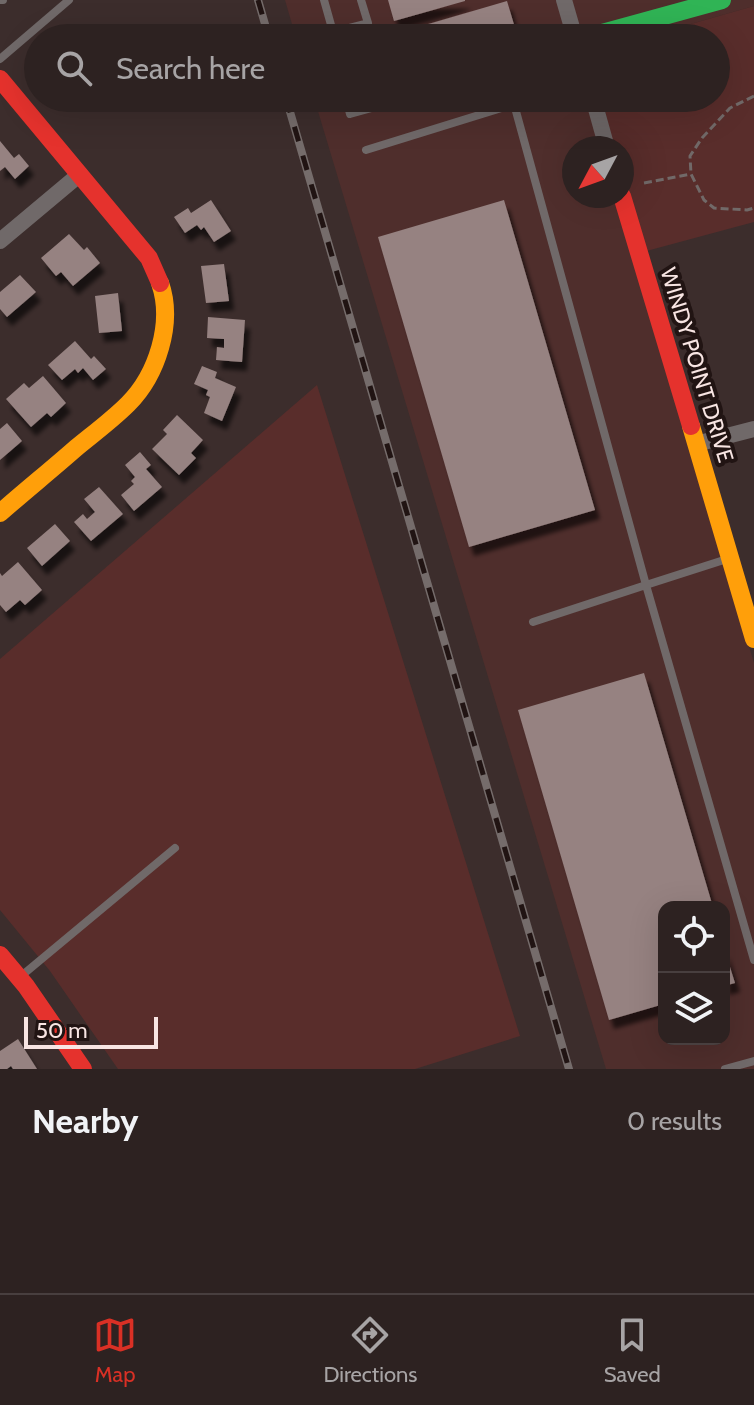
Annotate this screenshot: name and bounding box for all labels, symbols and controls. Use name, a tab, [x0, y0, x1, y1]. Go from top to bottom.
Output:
search box	[24, 24, 730, 112]
icon: search	[52, 46, 96, 90]
text: Search here	[116, 50, 265, 87]
north arrow	[562, 136, 634, 208]
street label: WINDY POINT DRIVE	[654, 264, 740, 466]
map controls	[658, 901, 730, 1045]
button: locate	[658, 901, 730, 973]
button: layers	[658, 973, 730, 1045]
scale bar	[24, 1013, 158, 1049]
text: 50 m	[36, 1017, 88, 1044]
text: Nearby	[32, 1100, 139, 1142]
text: 0 results	[627, 1105, 722, 1137]
tab: Map	[93, 1313, 137, 1388]
tab: Directions	[323, 1313, 417, 1388]
tab: Saved	[604, 1313, 661, 1388]

